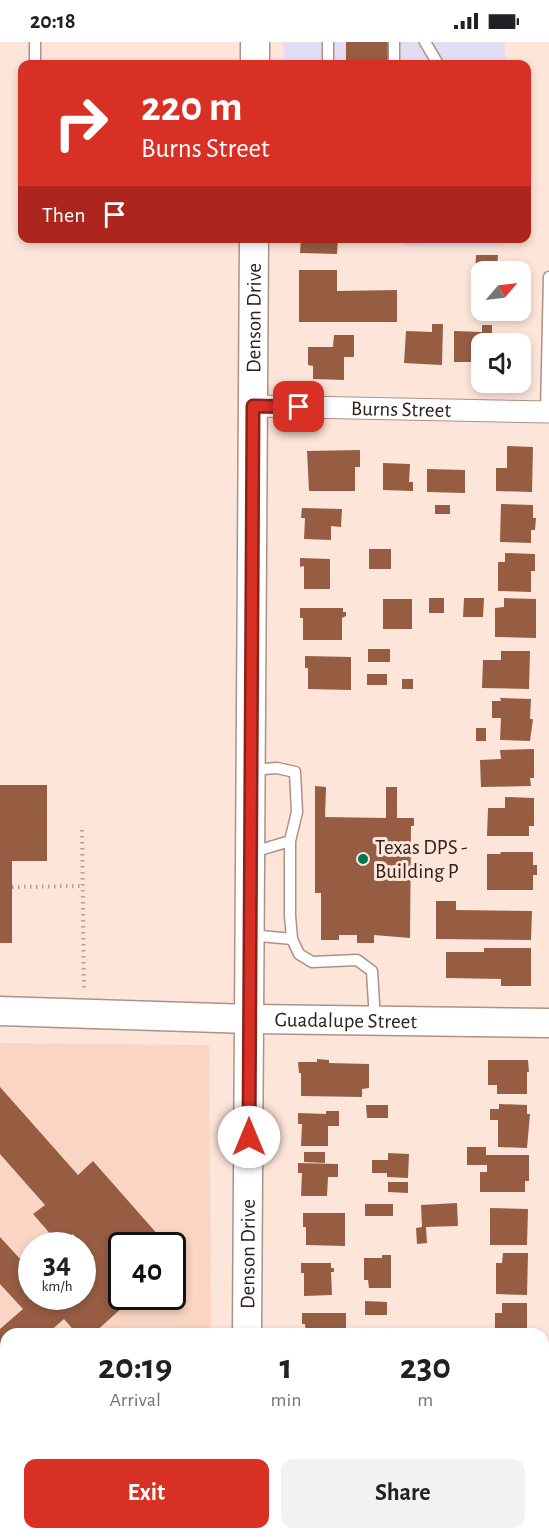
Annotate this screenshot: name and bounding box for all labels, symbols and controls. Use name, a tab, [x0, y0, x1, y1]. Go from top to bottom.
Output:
text: 20:18	[30, 10, 76, 32]
icon: right	[42, 84, 120, 162]
text: 220 m	[141, 86, 243, 128]
text: Burns Street	[141, 135, 270, 162]
icon: arrive	[98, 198, 131, 231]
text: Then	[42, 204, 86, 226]
north arrow	[471, 261, 531, 321]
map controls	[471, 261, 531, 393]
street label: Denson Drive	[243, 263, 264, 373]
button: sound	[471, 333, 531, 393]
pin	[273, 381, 324, 432]
icon: arrive	[282, 390, 315, 423]
street label: Burns Street	[351, 397, 452, 421]
place label: Texas DPS - Building P	[375, 837, 468, 882]
marker: Texas DPS - Building P	[356, 852, 370, 866]
street label: Guadalupe Street	[275, 1009, 418, 1032]
position arrow	[217, 1105, 281, 1169]
street label: Denson Drive	[237, 1199, 258, 1309]
speed limit sign: 40	[108, 1232, 186, 1310]
text: 34	[43, 1249, 71, 1279]
text: km/h	[42, 1279, 72, 1294]
text: 20:19	[98, 1349, 172, 1385]
text: 1	[280, 1349, 293, 1385]
text: 230	[400, 1349, 451, 1385]
text: Arrival	[110, 1390, 161, 1410]
text: min	[270, 1390, 302, 1410]
text: m	[417, 1390, 433, 1410]
button: Exit	[24, 1459, 269, 1528]
button: Share	[281, 1459, 525, 1528]

